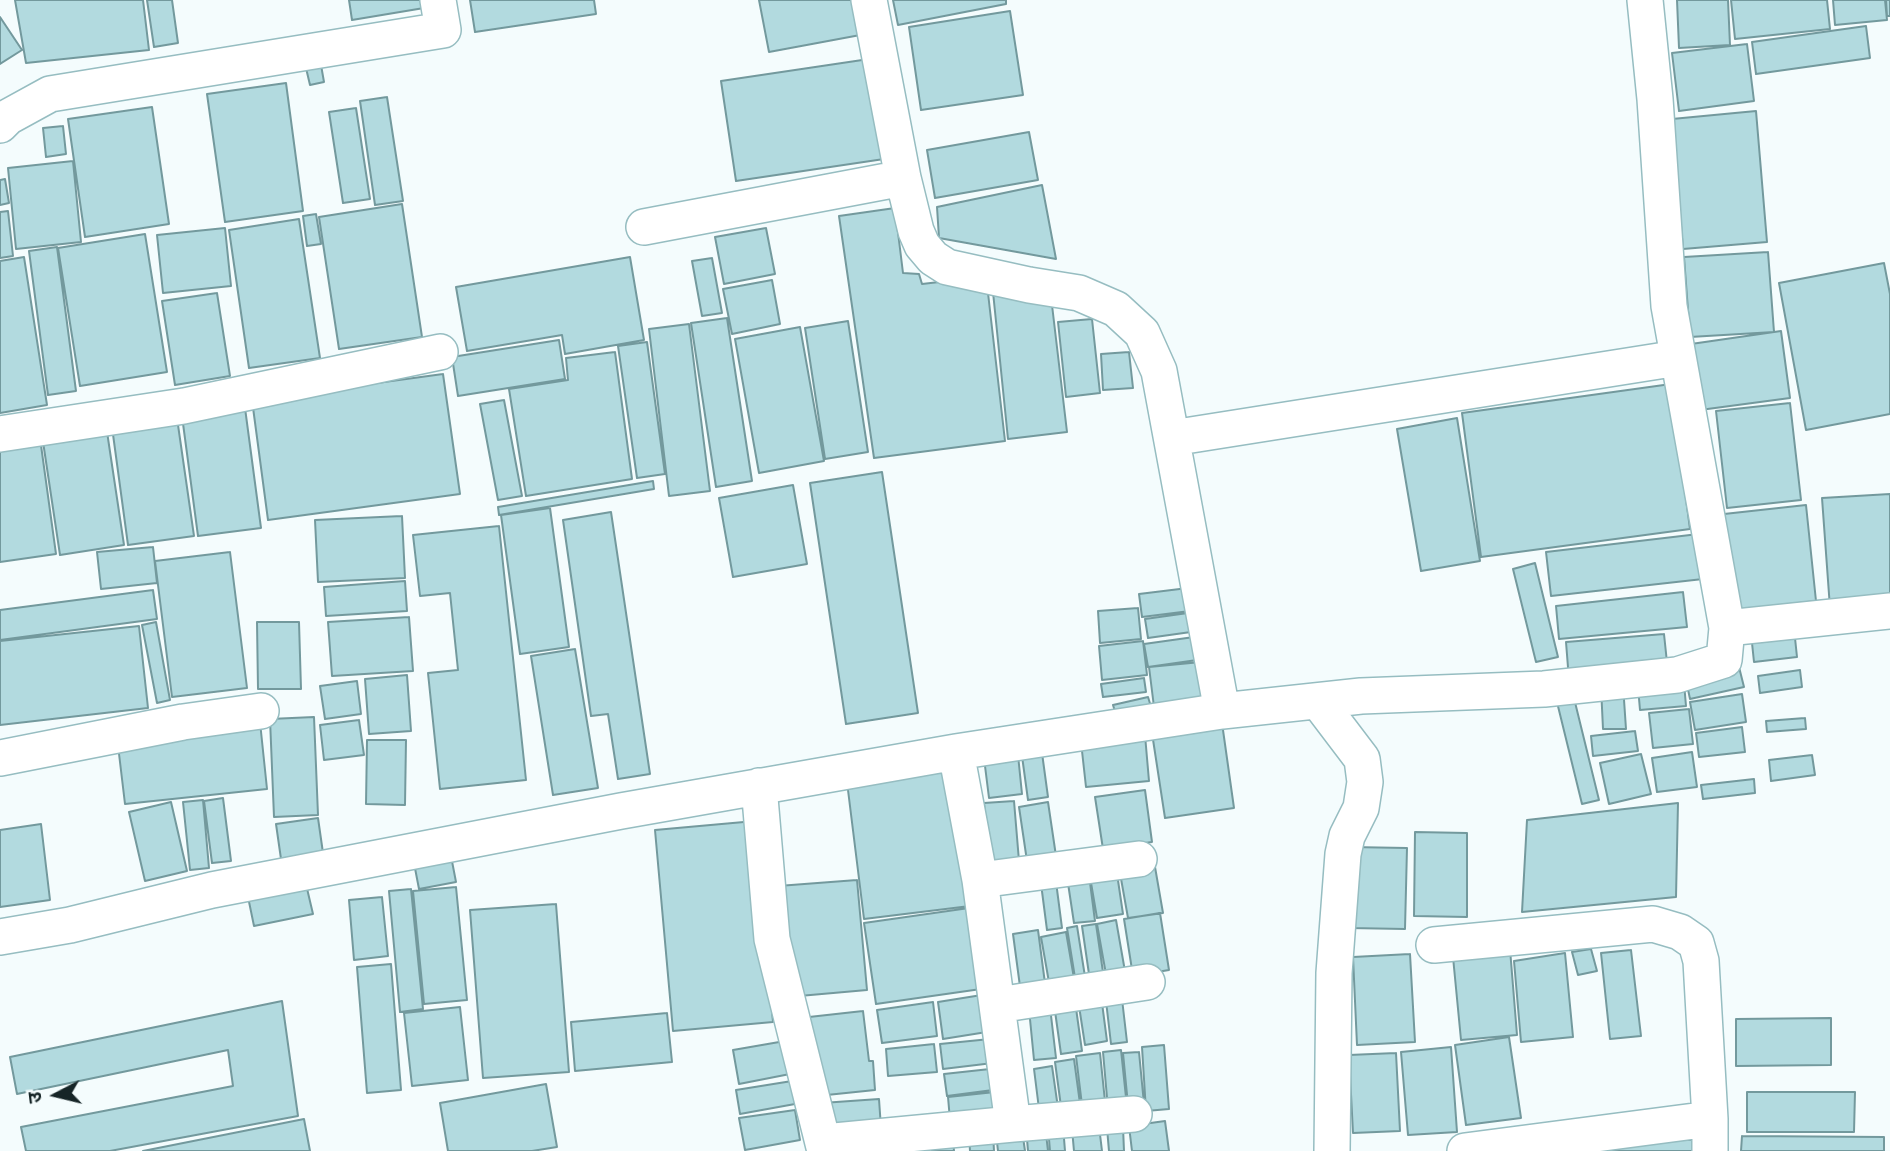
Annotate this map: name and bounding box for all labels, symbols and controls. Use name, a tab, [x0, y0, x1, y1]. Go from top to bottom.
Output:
north arrow	[21, 1060, 91, 1130]
text: उ	[24, 1091, 46, 1104]

